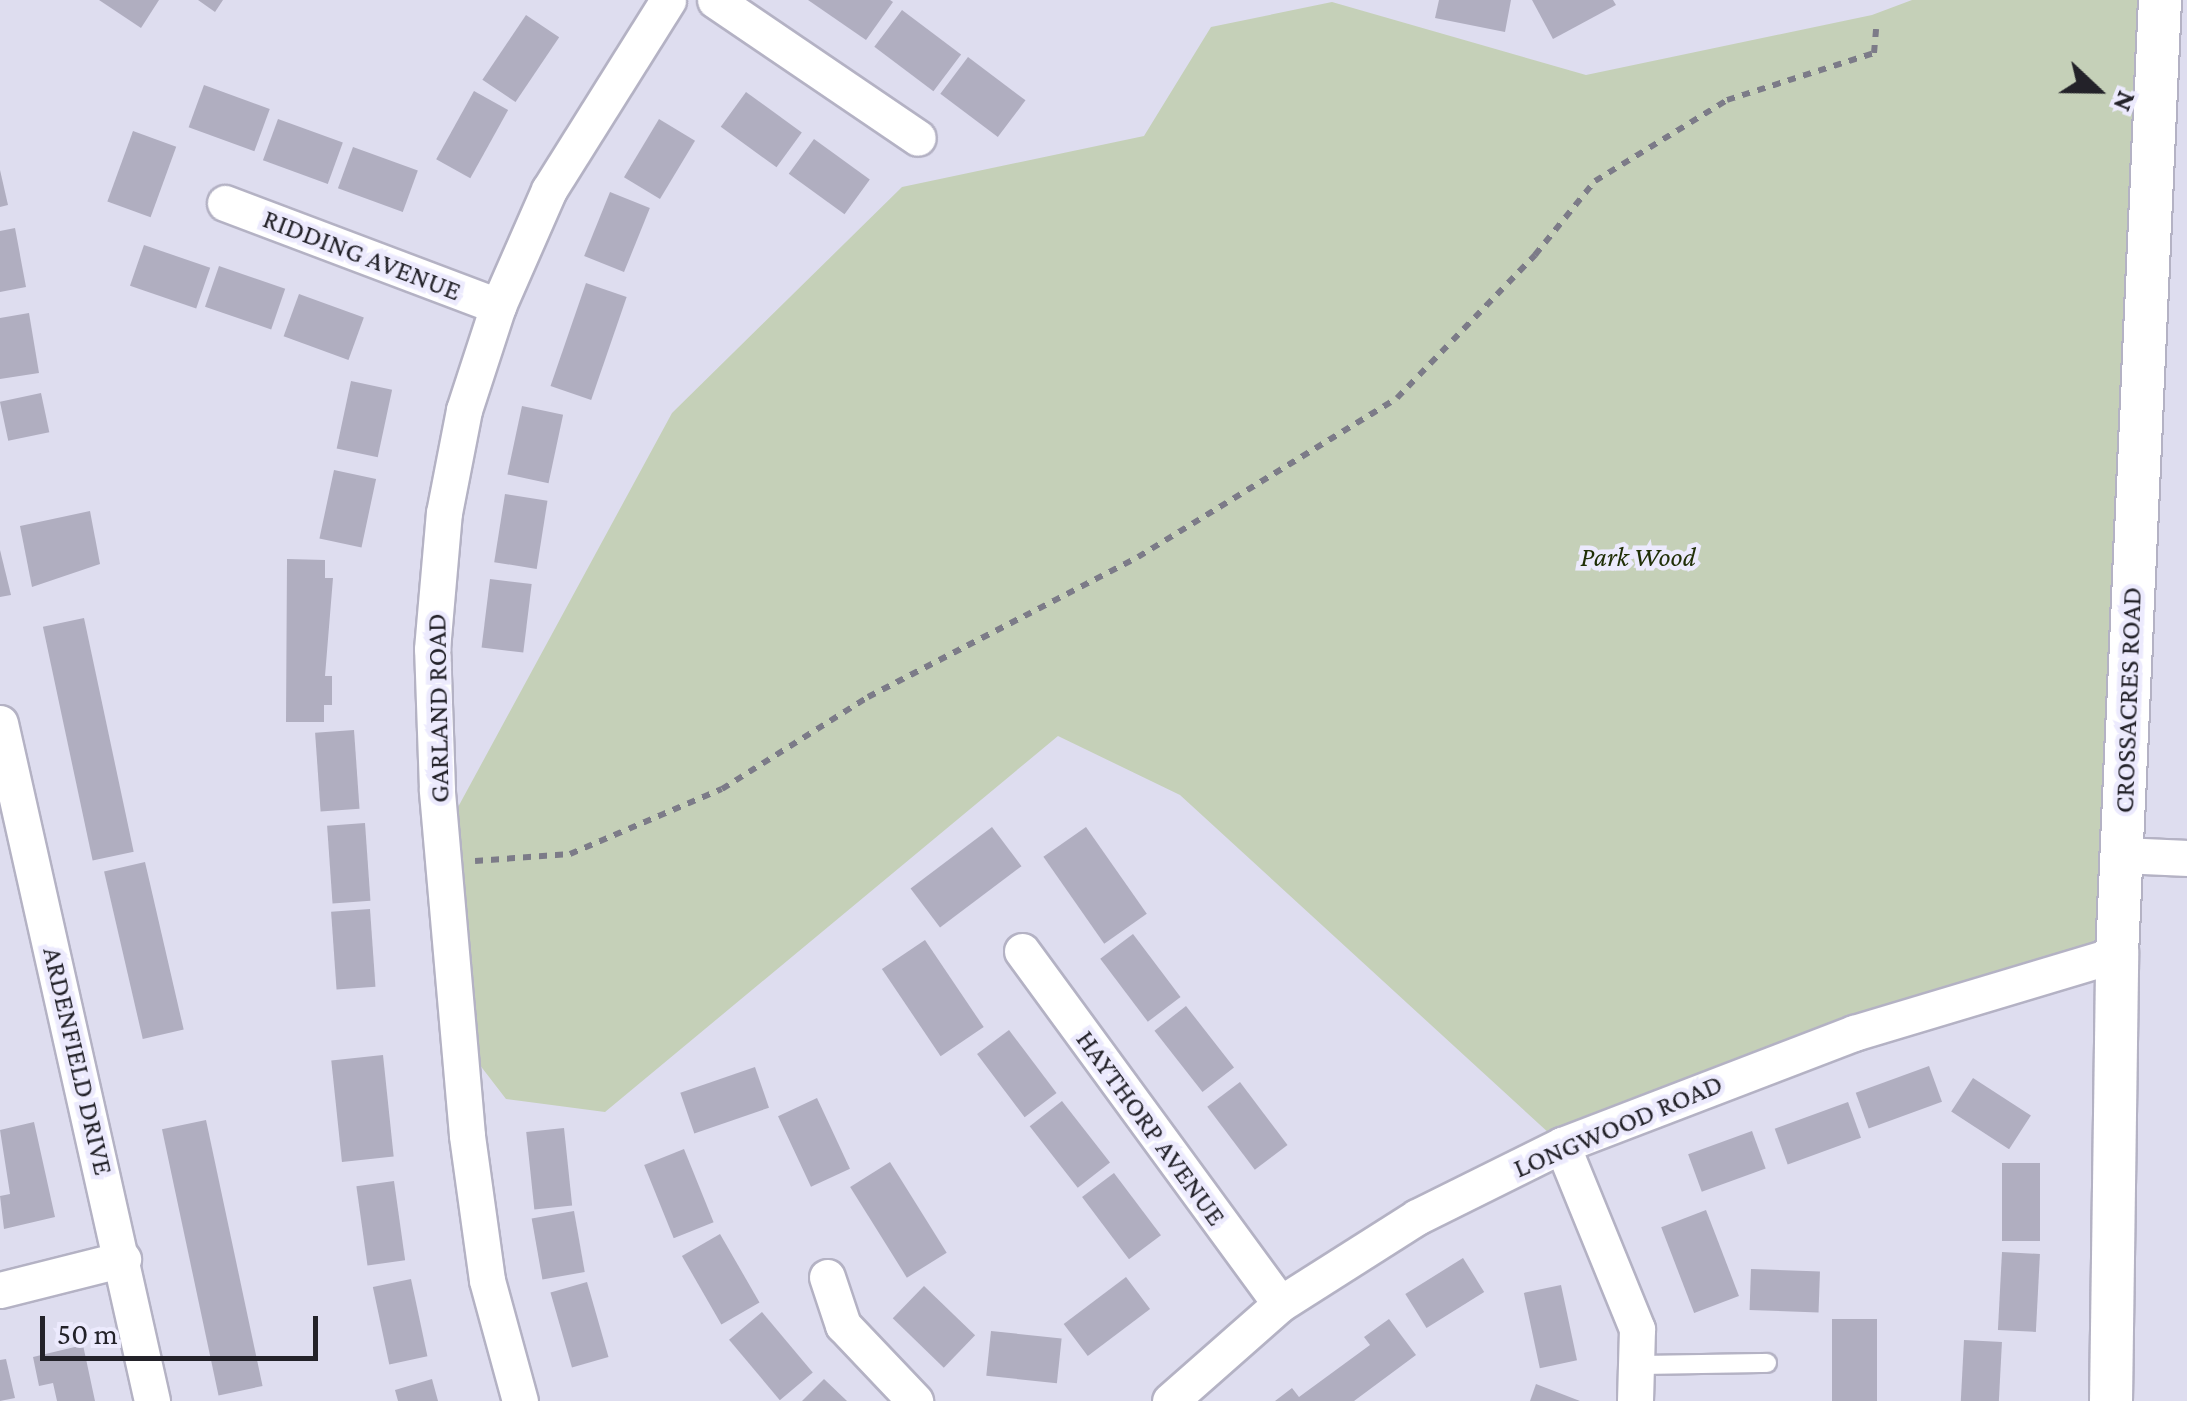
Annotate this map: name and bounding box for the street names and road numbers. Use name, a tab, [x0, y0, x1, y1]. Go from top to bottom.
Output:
street label: RIDDING AVENUE	[258, 202, 466, 308]
street label: CROSSACRES ROAD	[2107, 586, 2149, 814]
street label: GARLAND ROAD	[420, 613, 456, 803]
street label: ARDENFIELD DRIVE	[35, 944, 121, 1178]
street label: HAYTHORP AVENUE	[1069, 1024, 1233, 1232]
street label: LONGWOOD ROAD	[1508, 1067, 1728, 1185]

